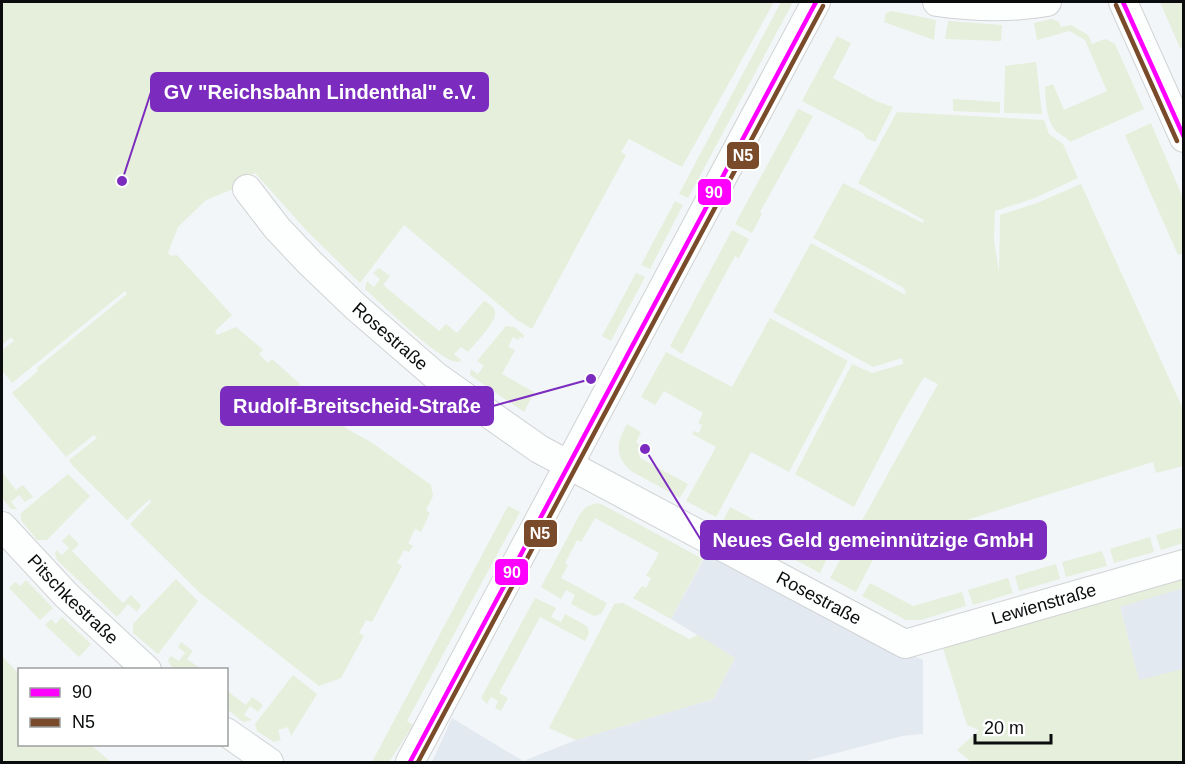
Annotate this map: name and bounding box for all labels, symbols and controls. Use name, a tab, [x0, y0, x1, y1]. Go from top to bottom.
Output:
callout: GV "Reichsbahn Lindenthal" e.V.	[151, 73, 488, 111]
text: GV "Reichsbahn Lindenthal" e.V.	[164, 81, 476, 103]
line badge: N5	[726, 141, 760, 170]
text: N5	[733, 147, 753, 164]
line badge: 90	[697, 178, 732, 206]
text: 90	[705, 184, 723, 201]
street label: Rosestraße	[348, 298, 432, 374]
callout: Rudolf-Breitscheid-Straße	[221, 387, 493, 425]
text: Rudolf-Breitscheid-Straße	[233, 395, 481, 417]
line badge: N5	[523, 519, 558, 548]
callout: Neues Geld gemeinnützige GmbH	[701, 521, 1046, 559]
text: N5	[530, 525, 550, 542]
text: Neues Geld gemeinnützige GmbH	[712, 529, 1034, 551]
street label: Pitschkestraße	[24, 550, 122, 648]
line badge: 90	[494, 558, 529, 586]
text: 90	[503, 564, 521, 581]
street label: Rosestraße	[773, 567, 865, 629]
street label: Lewienstraße	[989, 580, 1099, 629]
legend	[18, 668, 228, 746]
text: 90	[72, 682, 92, 702]
scale bar	[975, 707, 1052, 745]
text: N5	[72, 712, 95, 732]
text: 20 m	[984, 718, 1024, 738]

